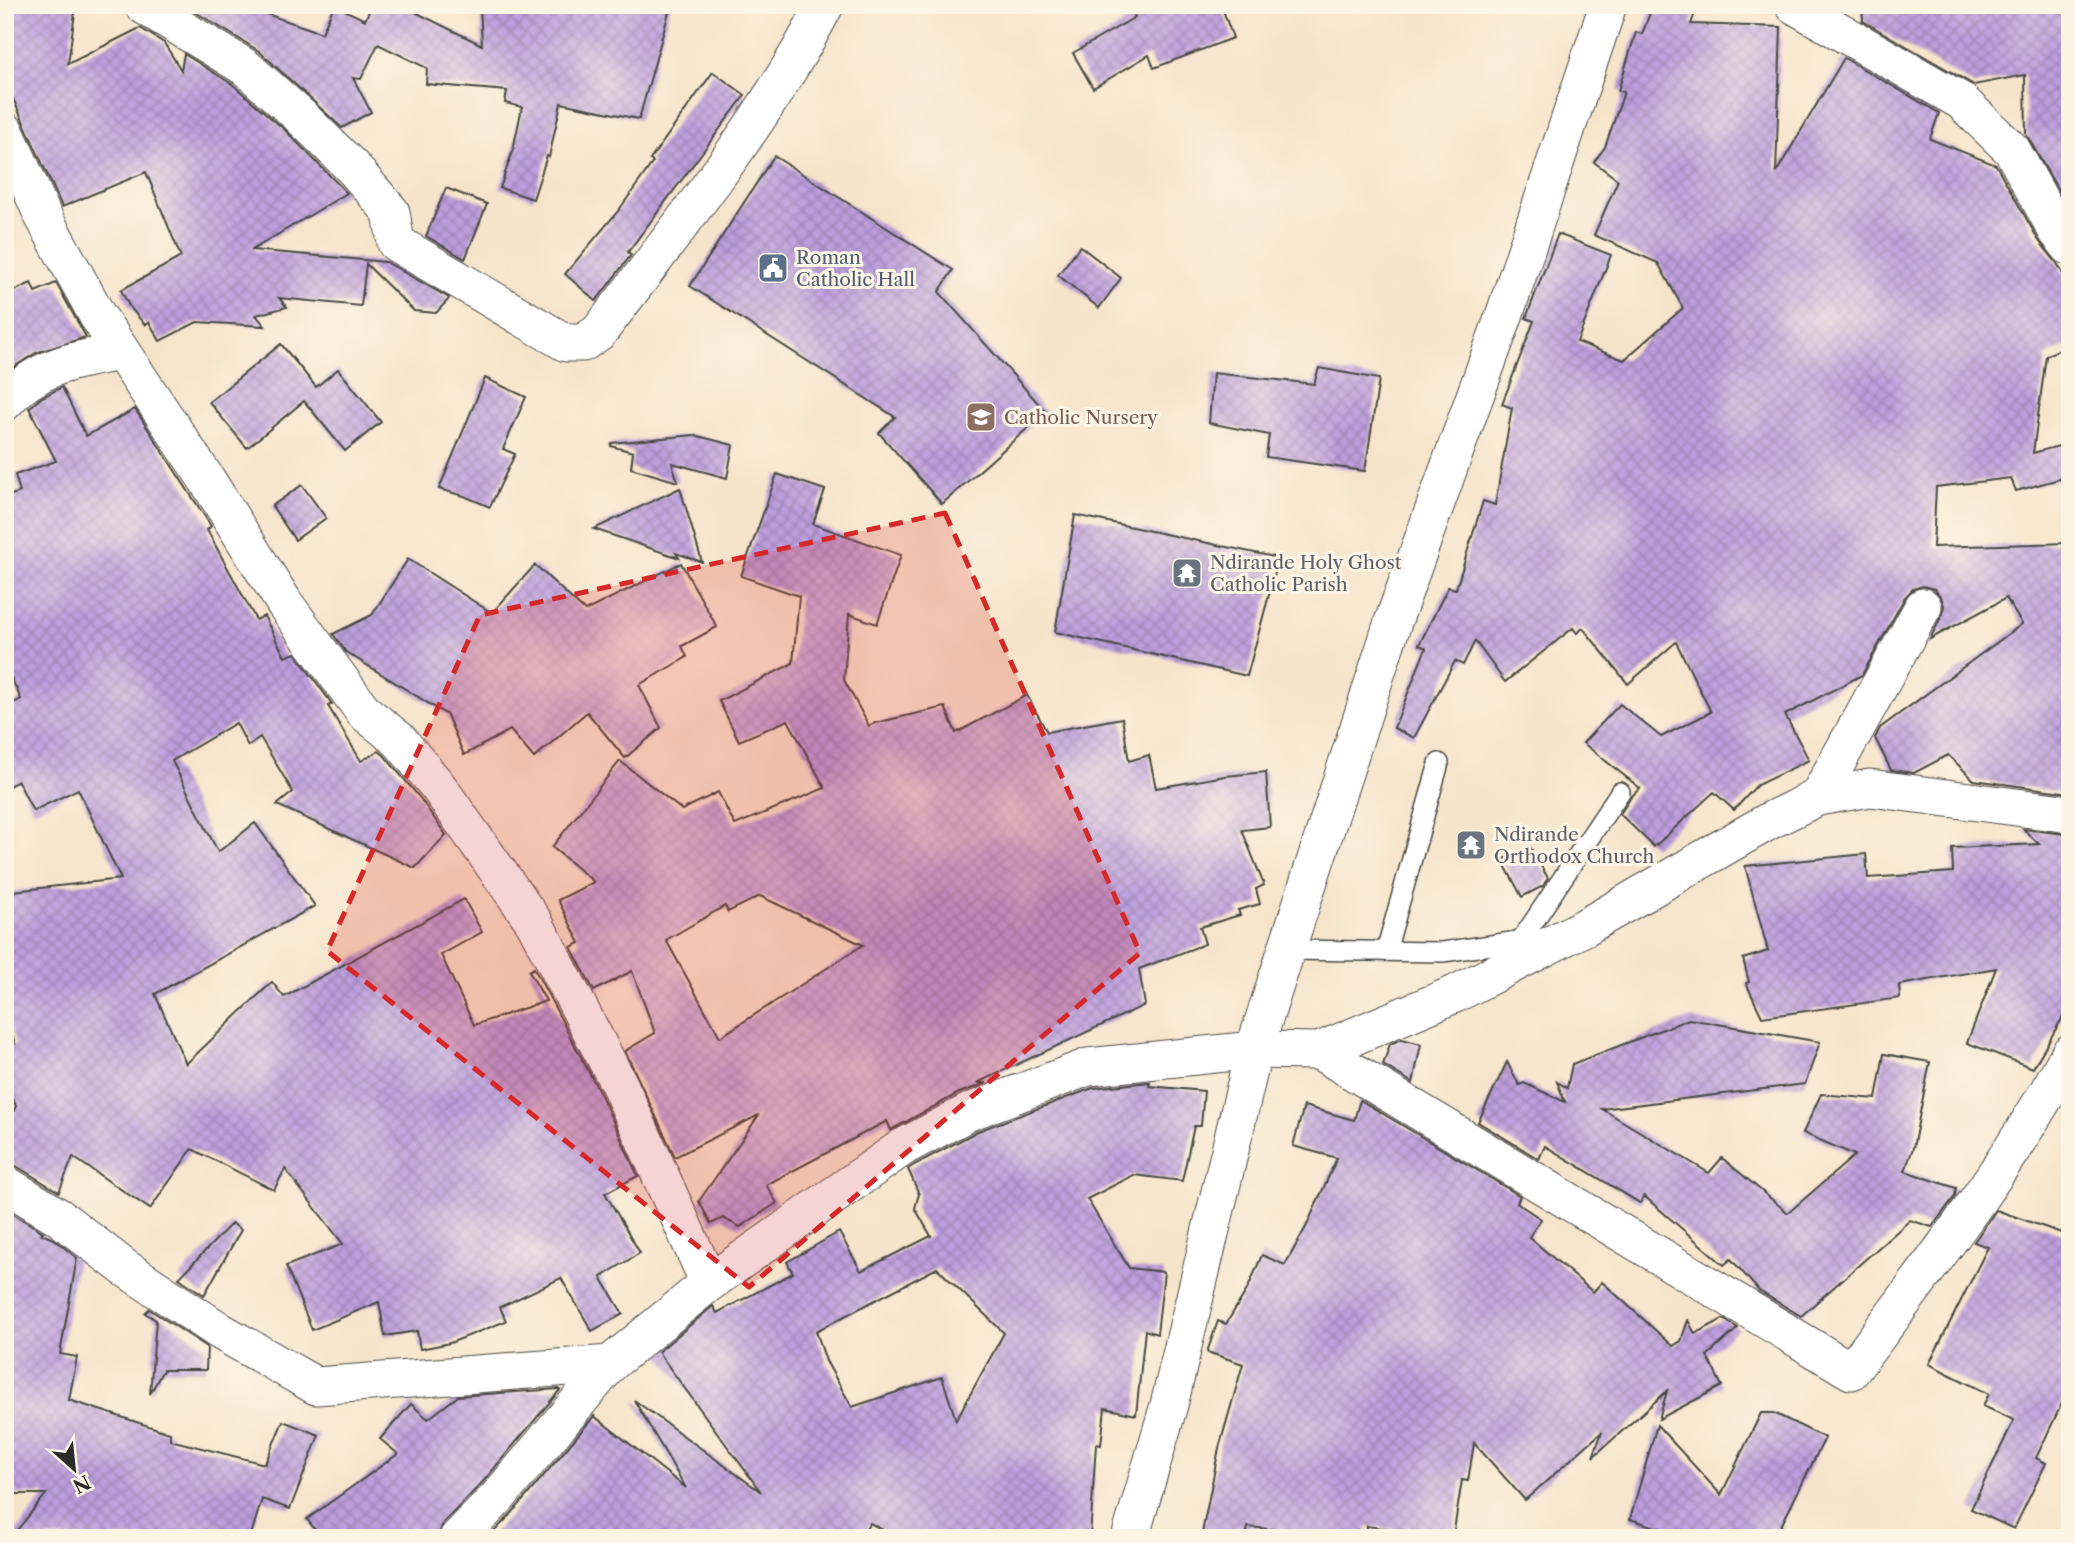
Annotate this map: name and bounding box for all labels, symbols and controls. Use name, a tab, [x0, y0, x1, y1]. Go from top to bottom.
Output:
place label: Roman Catholic Hall	[796, 246, 915, 291]
public building icon: Roman Catholic Hall	[756, 251, 790, 285]
school or university icon: Catholic Nursery	[964, 400, 998, 434]
place label: Catholic Nursery	[1004, 406, 1158, 429]
place label: Ndirande Holy Ghost Catholic Parish	[1210, 551, 1402, 596]
temple icon: Ndirande Holy Ghost Catholic Parish	[1170, 556, 1204, 590]
place label: Ndirande Orthodox Church	[1494, 823, 1655, 868]
temple icon: Ndirande Orthodox Church	[1454, 828, 1488, 862]
north arrow	[38, 1434, 108, 1504]
text: N	[69, 1470, 94, 1498]

